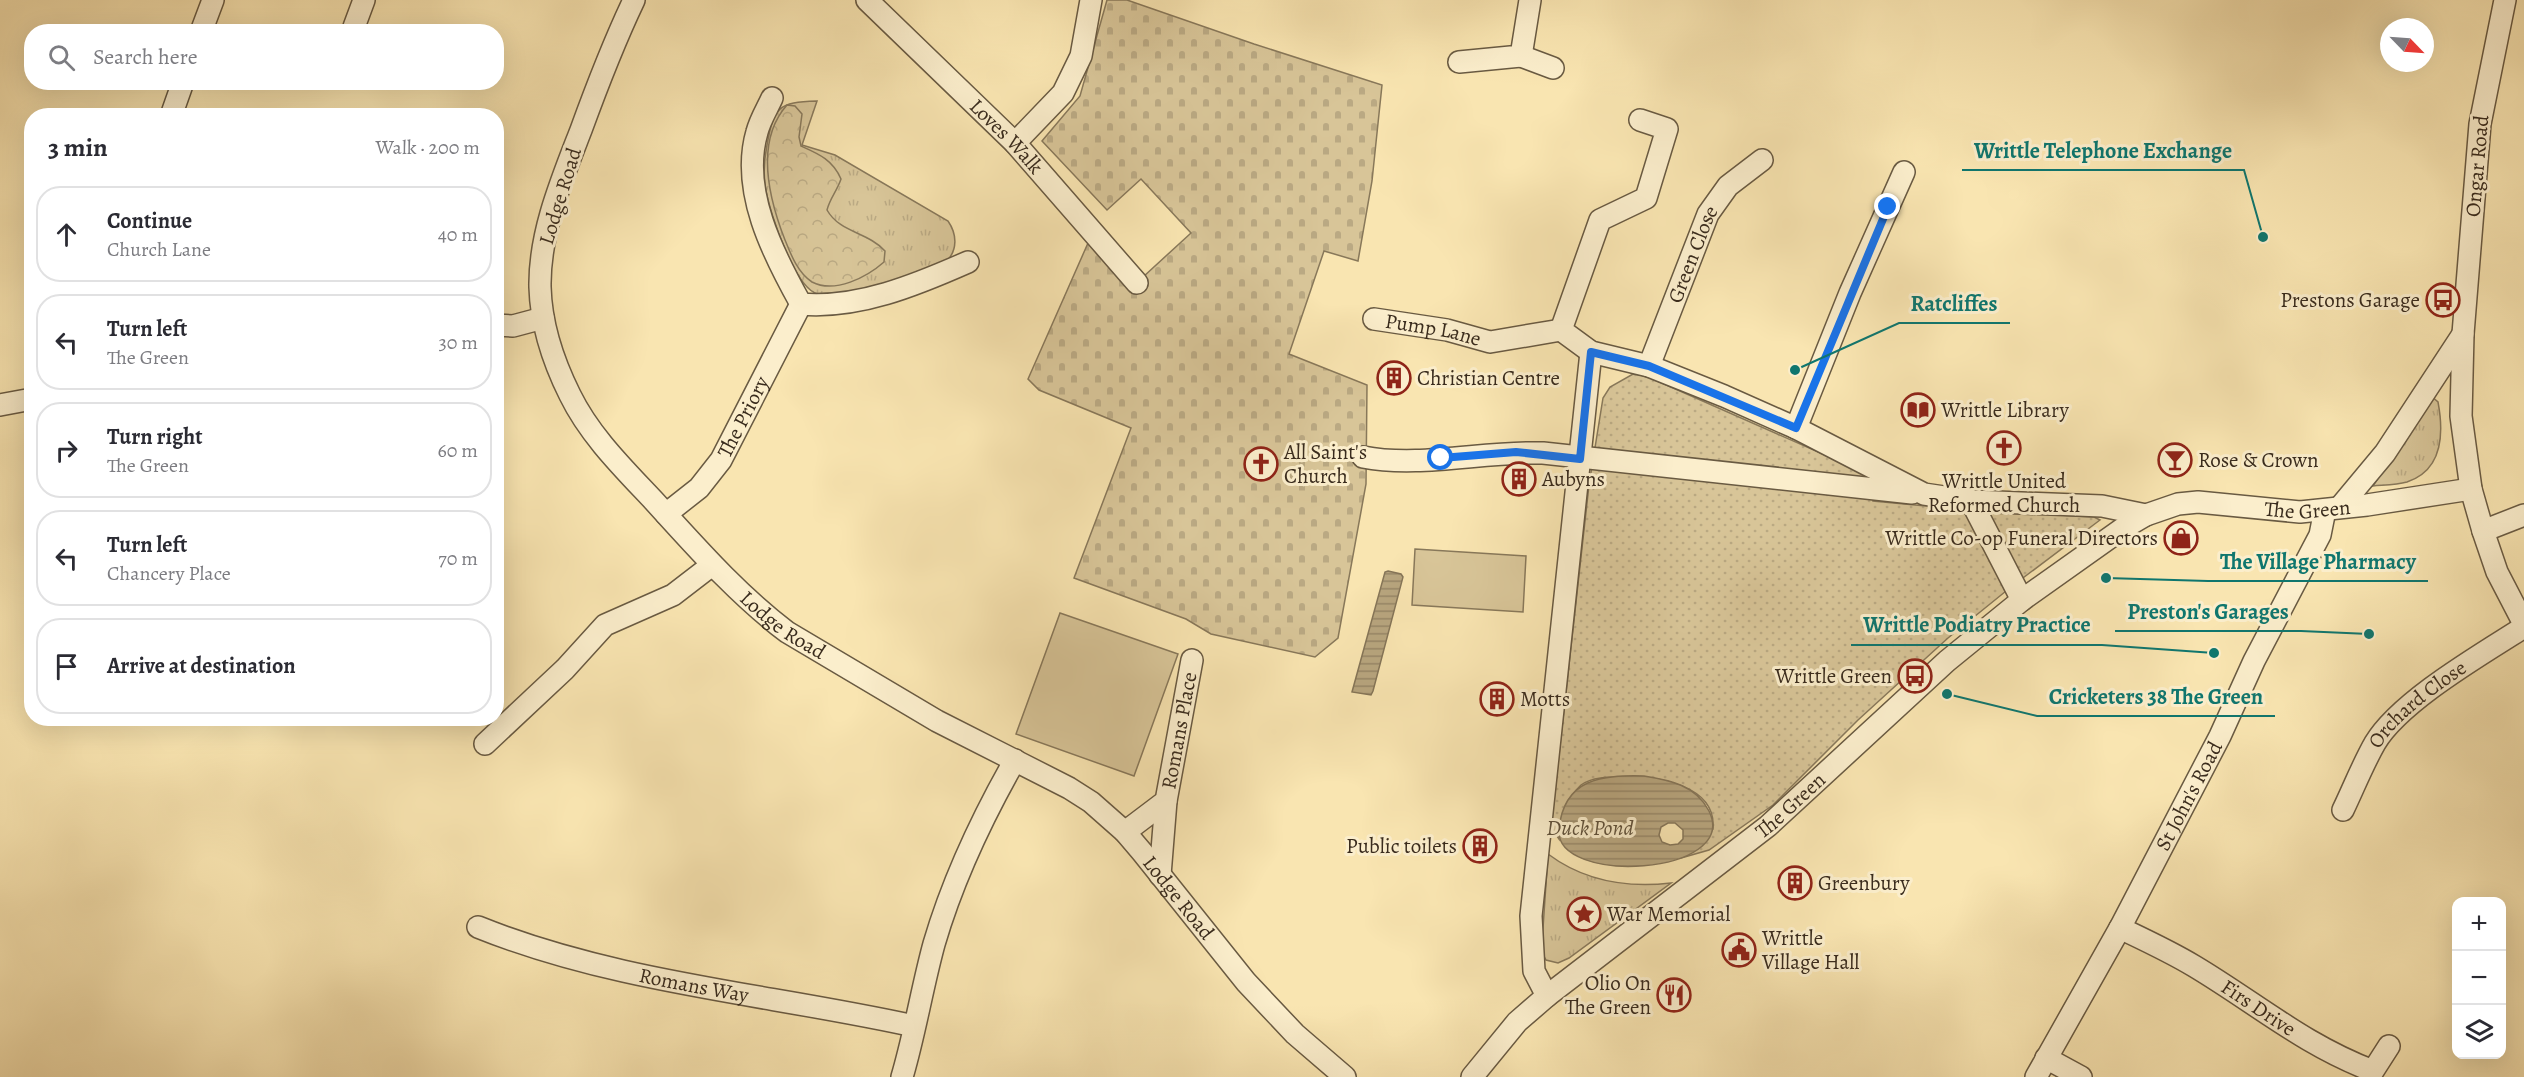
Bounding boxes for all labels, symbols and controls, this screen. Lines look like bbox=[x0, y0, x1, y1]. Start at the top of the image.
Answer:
north arrow bbox=[2380, 18, 2434, 72]
search box bbox=[24, 24, 504, 90]
icon: search bbox=[45, 41, 78, 74]
text: Search here bbox=[93, 42, 198, 72]
street label: Loves Walk bbox=[963, 92, 1050, 180]
street label: Ongar Road bbox=[2459, 113, 2495, 218]
text: 3 min bbox=[48, 130, 108, 165]
callout: Writtle Telephone Exchange bbox=[1962, 130, 2244, 170]
text: Walk · 200 m bbox=[376, 134, 480, 161]
text: Writtle Telephone Exchange bbox=[1973, 136, 2232, 166]
street label: Lodge Road bbox=[532, 143, 588, 248]
route end bbox=[1874, 193, 1900, 219]
street label: Green Close bbox=[1661, 199, 1724, 307]
text: Continue bbox=[107, 206, 192, 236]
icon: ahead bbox=[50, 218, 83, 251]
text: 40 m bbox=[438, 221, 478, 248]
text: Church Lane bbox=[107, 236, 211, 263]
bus stop icon: Prestons Garage bbox=[2425, 282, 2461, 318]
callout: Ratcliffes bbox=[1899, 283, 2010, 323]
place label: Prestons Garage bbox=[2280, 286, 2420, 314]
text: Ratcliffes bbox=[1911, 289, 1997, 319]
street label: Pump Lane bbox=[1383, 307, 1484, 353]
text: Turn left bbox=[107, 314, 187, 344]
icon: left bbox=[50, 326, 83, 359]
text: 30 m bbox=[438, 329, 478, 356]
text: The Green bbox=[107, 344, 189, 371]
building icon: Christian Centre bbox=[1376, 360, 1412, 396]
place label: Christian Centre bbox=[1417, 364, 1560, 392]
street label: The Priory bbox=[711, 371, 776, 462]
library icon: Writtle Library bbox=[1900, 392, 1936, 428]
place label: Writtle Library bbox=[1940, 396, 2069, 424]
text: Turn right bbox=[107, 422, 203, 452]
church icon: Writtle United Reformed Church bbox=[1986, 430, 2022, 466]
icon: right bbox=[50, 434, 83, 467]
text: 60 m bbox=[438, 437, 478, 464]
place label: All Saint's Church bbox=[1283, 438, 1367, 490]
bar icon: Rose & Crown bbox=[2157, 442, 2193, 478]
route start bbox=[1427, 444, 1453, 470]
church icon: All Saint's Church bbox=[1243, 446, 1279, 482]
place label: Rose & Crown bbox=[2198, 446, 2319, 474]
text: The Green bbox=[107, 452, 189, 479]
building icon: Aubyns bbox=[1501, 461, 1537, 497]
place label: Aubyns bbox=[1541, 465, 1605, 493]
place label: Writtle United Reformed Church bbox=[1928, 467, 2080, 519]
street label: The Green bbox=[2263, 493, 2352, 526]
shop icon: Writtle Co-op Funeral Directors bbox=[2163, 520, 2199, 556]
place label: Writtle Co-op Funeral Directors bbox=[1884, 524, 2158, 552]
text: Turn left bbox=[107, 530, 187, 560]
callout: The Village Pharmacy bbox=[2208, 541, 2428, 581]
icon: left bbox=[50, 542, 83, 575]
text: 70 m bbox=[438, 545, 478, 572]
text: The Village Pharmacy bbox=[2220, 547, 2417, 577]
text: Chancery Place bbox=[107, 560, 231, 587]
street label: Lodge Road bbox=[734, 584, 832, 666]
callout: Preston's Garages bbox=[2115, 591, 2301, 631]
text: Preston's Garages bbox=[2127, 597, 2289, 627]
callout: Writtle Podiatry Practice bbox=[1851, 605, 2102, 645]
text: Writtle Podiatry Practice bbox=[1862, 610, 2091, 640]
icon: arrive bbox=[50, 650, 83, 683]
text: Arrive at destination bbox=[107, 651, 296, 681]
street label: Orchard Close bbox=[2361, 654, 2472, 754]
bus stop icon: Writtle Green bbox=[1897, 658, 1933, 694]
place label: Writtle Green bbox=[1774, 662, 1892, 690]
street label: Romans Place bbox=[1154, 670, 1204, 791]
callout: Cricketers 38 The Green bbox=[2037, 676, 2275, 716]
building icon: Motts bbox=[1479, 681, 1515, 717]
text: Cricketers 38 The Green bbox=[2049, 682, 2263, 712]
place label: Motts bbox=[1520, 685, 1570, 713]
street label: St John's Road bbox=[2149, 736, 2229, 856]
street label: The Green bbox=[1749, 766, 1832, 845]
water label: Duck Pond bbox=[1546, 813, 1634, 843]
building icon: Public toilets bbox=[1462, 828, 1498, 864]
place label: Public toilets bbox=[1346, 832, 1457, 860]
street label: Lodge Road bbox=[1136, 850, 1221, 946]
building icon: Greenbury bbox=[1777, 865, 1813, 901]
place label: Greenbury bbox=[1818, 869, 1910, 897]
place icon: War Memorial bbox=[1566, 896, 1602, 932]
map controls bbox=[2452, 897, 2506, 1059]
button: + bbox=[2452, 897, 2506, 951]
place label: War Memorial bbox=[1606, 900, 1730, 928]
place label: Writtle Village Hall bbox=[1761, 924, 1859, 976]
public building icon: Writtle Village Hall bbox=[1721, 932, 1757, 968]
button: − bbox=[2452, 951, 2506, 1005]
street label: Romans Way bbox=[637, 961, 751, 1009]
place label: Olio On The Green bbox=[1565, 969, 1651, 1021]
street label: Firs Drive bbox=[2216, 973, 2301, 1043]
restaurant icon: Olio On The Green bbox=[1656, 977, 1692, 1013]
button: layers bbox=[2452, 1005, 2506, 1059]

